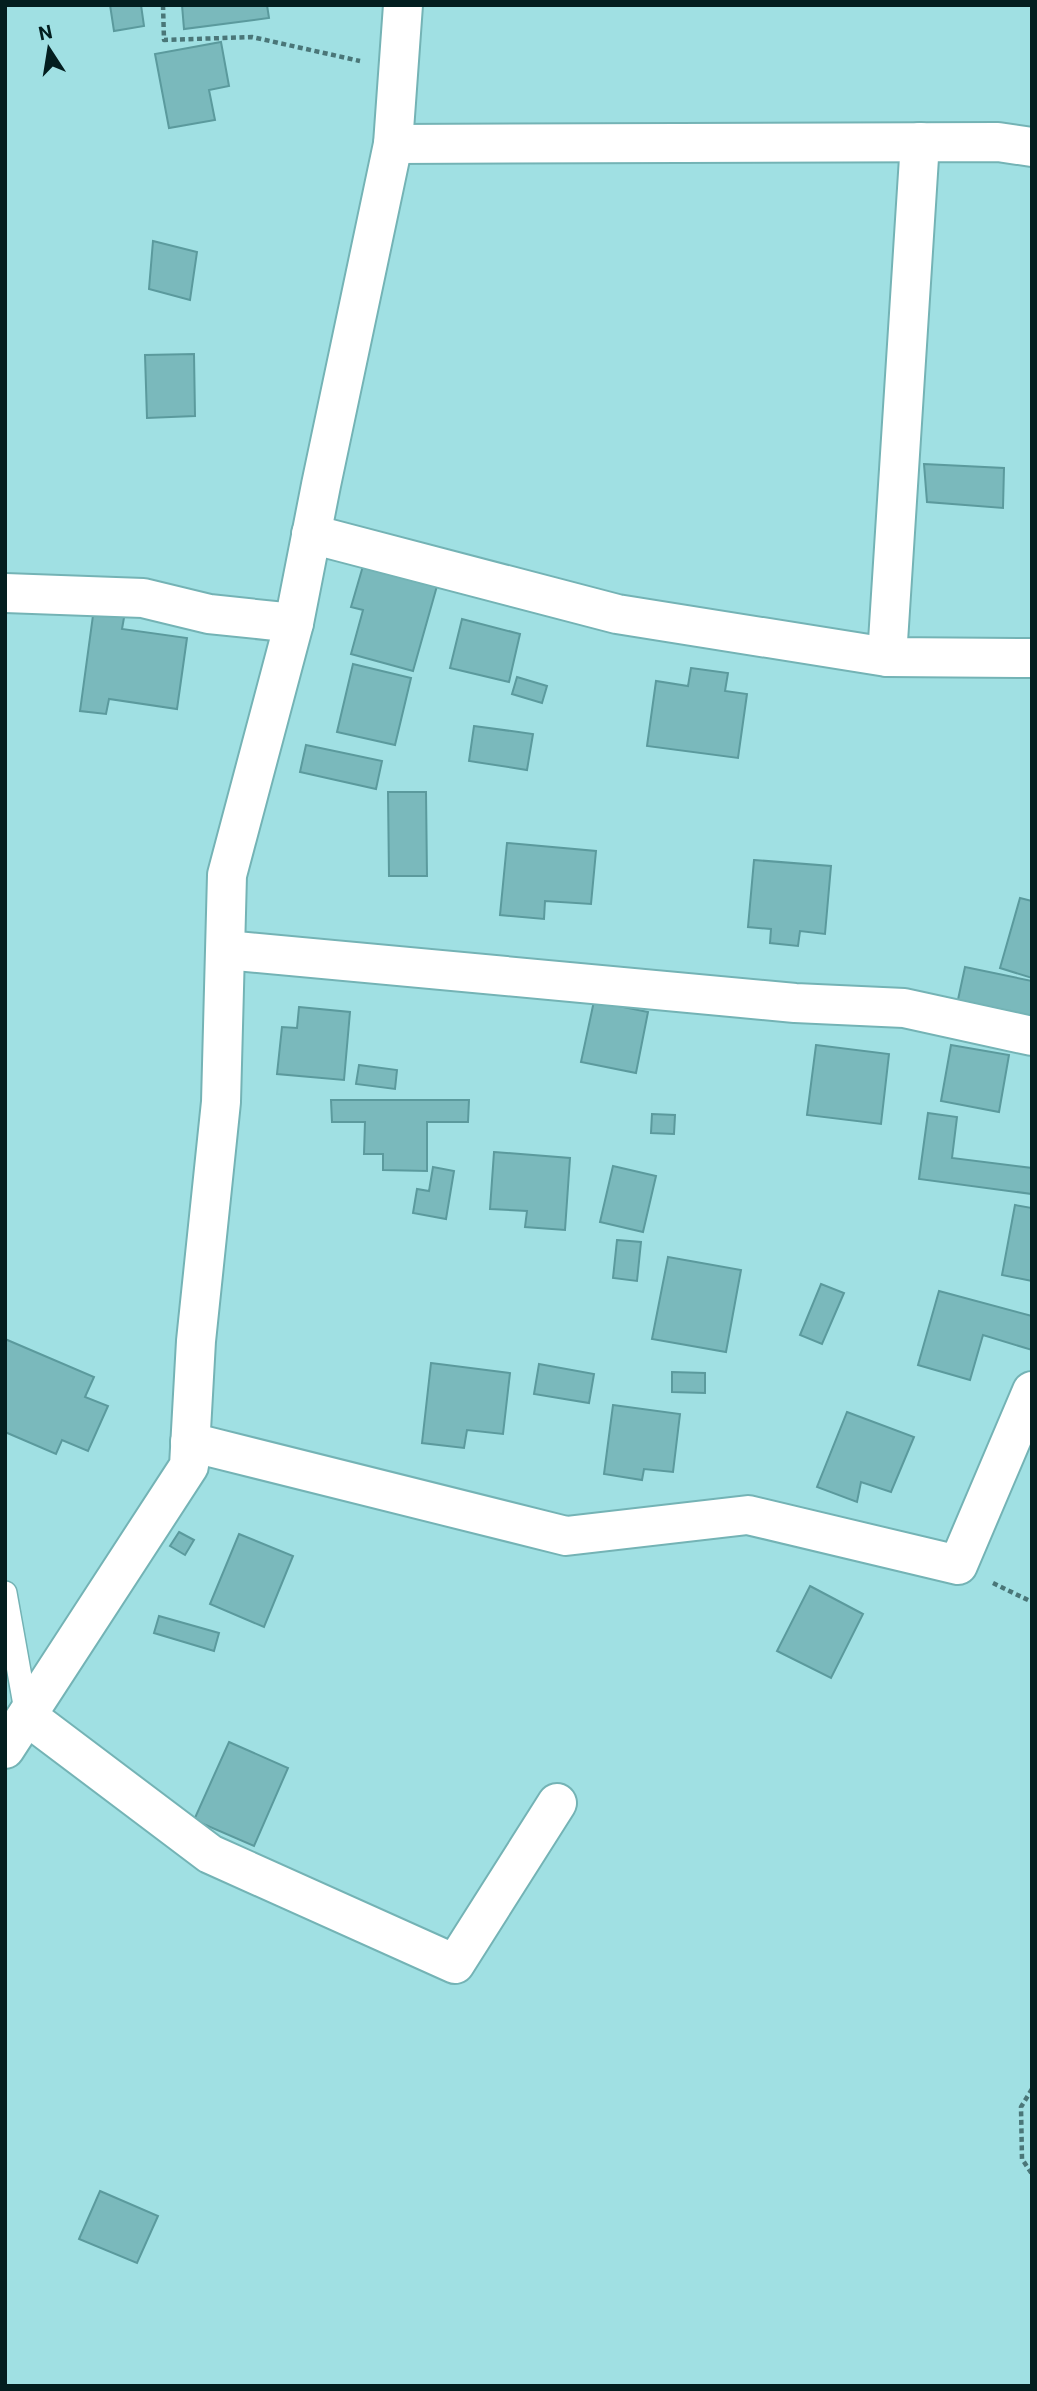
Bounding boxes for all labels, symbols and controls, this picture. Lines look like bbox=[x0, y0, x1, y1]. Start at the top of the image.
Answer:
north arrow bbox=[14, 14, 84, 84]
text: N bbox=[37, 20, 55, 46]

